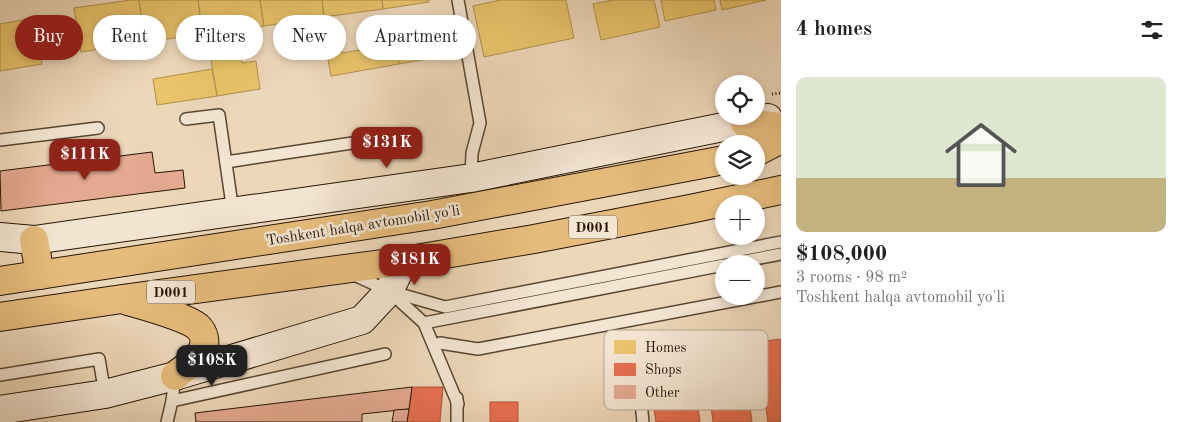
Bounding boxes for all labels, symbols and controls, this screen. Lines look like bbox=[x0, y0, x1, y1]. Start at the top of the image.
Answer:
chip: Buy bbox=[15, 15, 83, 60]
chip: Rent bbox=[93, 15, 166, 60]
chip: Filters bbox=[176, 15, 263, 60]
chip: New bbox=[273, 15, 346, 60]
chip: Apartment bbox=[356, 15, 476, 60]
icon: filters bbox=[1138, 16, 1166, 44]
text: 4 homes bbox=[796, 19, 872, 40]
map controls bbox=[715, 75, 765, 305]
button: locate bbox=[715, 75, 765, 125]
icon: home bbox=[936, 110, 1026, 200]
pin: $131K bbox=[352, 126, 422, 169]
text: $131K bbox=[362, 135, 412, 151]
button: layers bbox=[715, 135, 765, 185]
pin: $111K bbox=[50, 138, 120, 181]
text: $111K bbox=[60, 147, 110, 163]
button: + bbox=[715, 195, 765, 245]
street label: Toshkent halqa avtomobil yo'li bbox=[265, 204, 461, 249]
road number: D001 bbox=[569, 216, 617, 238]
pin: $181K bbox=[380, 244, 450, 286]
text: $108,000 bbox=[796, 244, 887, 265]
text: $181K bbox=[390, 252, 440, 268]
button: − bbox=[715, 255, 765, 305]
text: 3 rooms · 98 m² bbox=[796, 270, 907, 286]
road number: D001 bbox=[147, 280, 195, 304]
text: Toshkent halqa avtomobil yo'li bbox=[796, 290, 1005, 306]
legend bbox=[604, 330, 768, 410]
text: Homes bbox=[645, 341, 687, 355]
pin: $108K bbox=[177, 344, 247, 387]
text: $108K bbox=[187, 353, 237, 369]
text: Shops bbox=[645, 363, 682, 377]
text: Other bbox=[645, 386, 680, 400]

